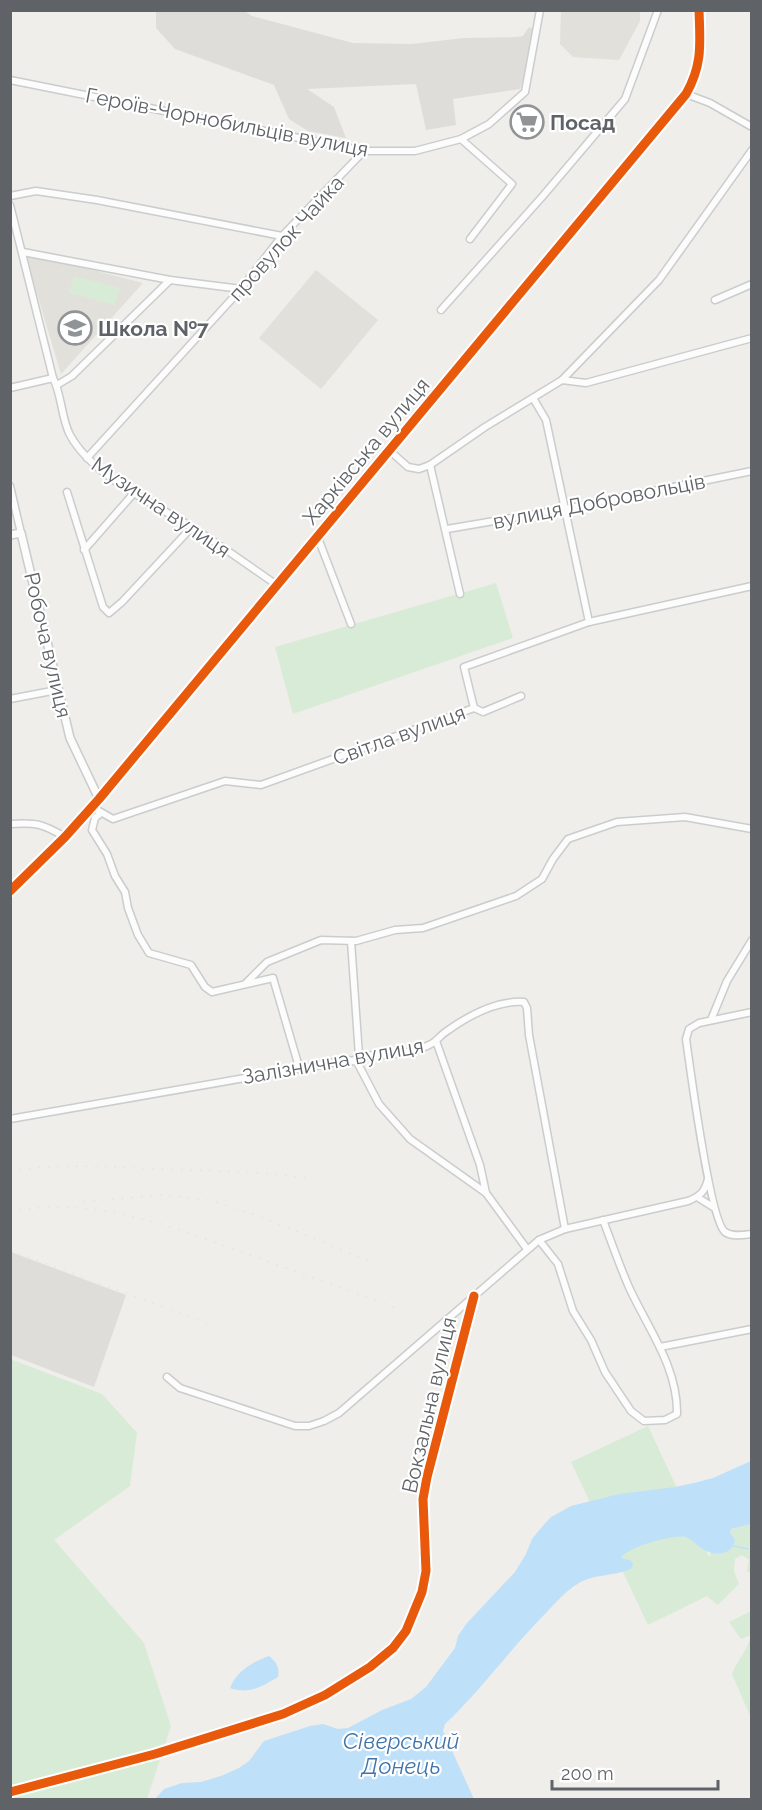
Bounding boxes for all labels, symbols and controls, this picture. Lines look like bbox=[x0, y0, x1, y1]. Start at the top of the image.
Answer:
street label: Героїв-Чорнобильців вулиця bbox=[84, 82, 370, 162]
supermarket icon: Посад bbox=[509, 104, 545, 140]
place label: Посад bbox=[550, 110, 615, 135]
street label: провулок Чайка bbox=[223, 170, 349, 306]
school or university icon: Школа №7 bbox=[57, 310, 93, 346]
place label: Школа №7 bbox=[98, 316, 209, 341]
street label: Харківська вулиця bbox=[297, 373, 435, 529]
street label: Музична вулиця bbox=[87, 451, 235, 563]
street label: вулиця Добровольців bbox=[491, 468, 707, 534]
street label: Робоча вулиця bbox=[19, 570, 77, 720]
street label: Світла вулиця bbox=[329, 699, 469, 771]
street label: Залізнична вулиця bbox=[240, 1033, 426, 1089]
street label: Вокзальна вулиця bbox=[397, 1315, 461, 1495]
water label: Сіверський Донець bbox=[343, 1728, 459, 1779]
scale bar bbox=[552, 1753, 718, 1791]
text: 200 m bbox=[561, 1763, 614, 1784]

